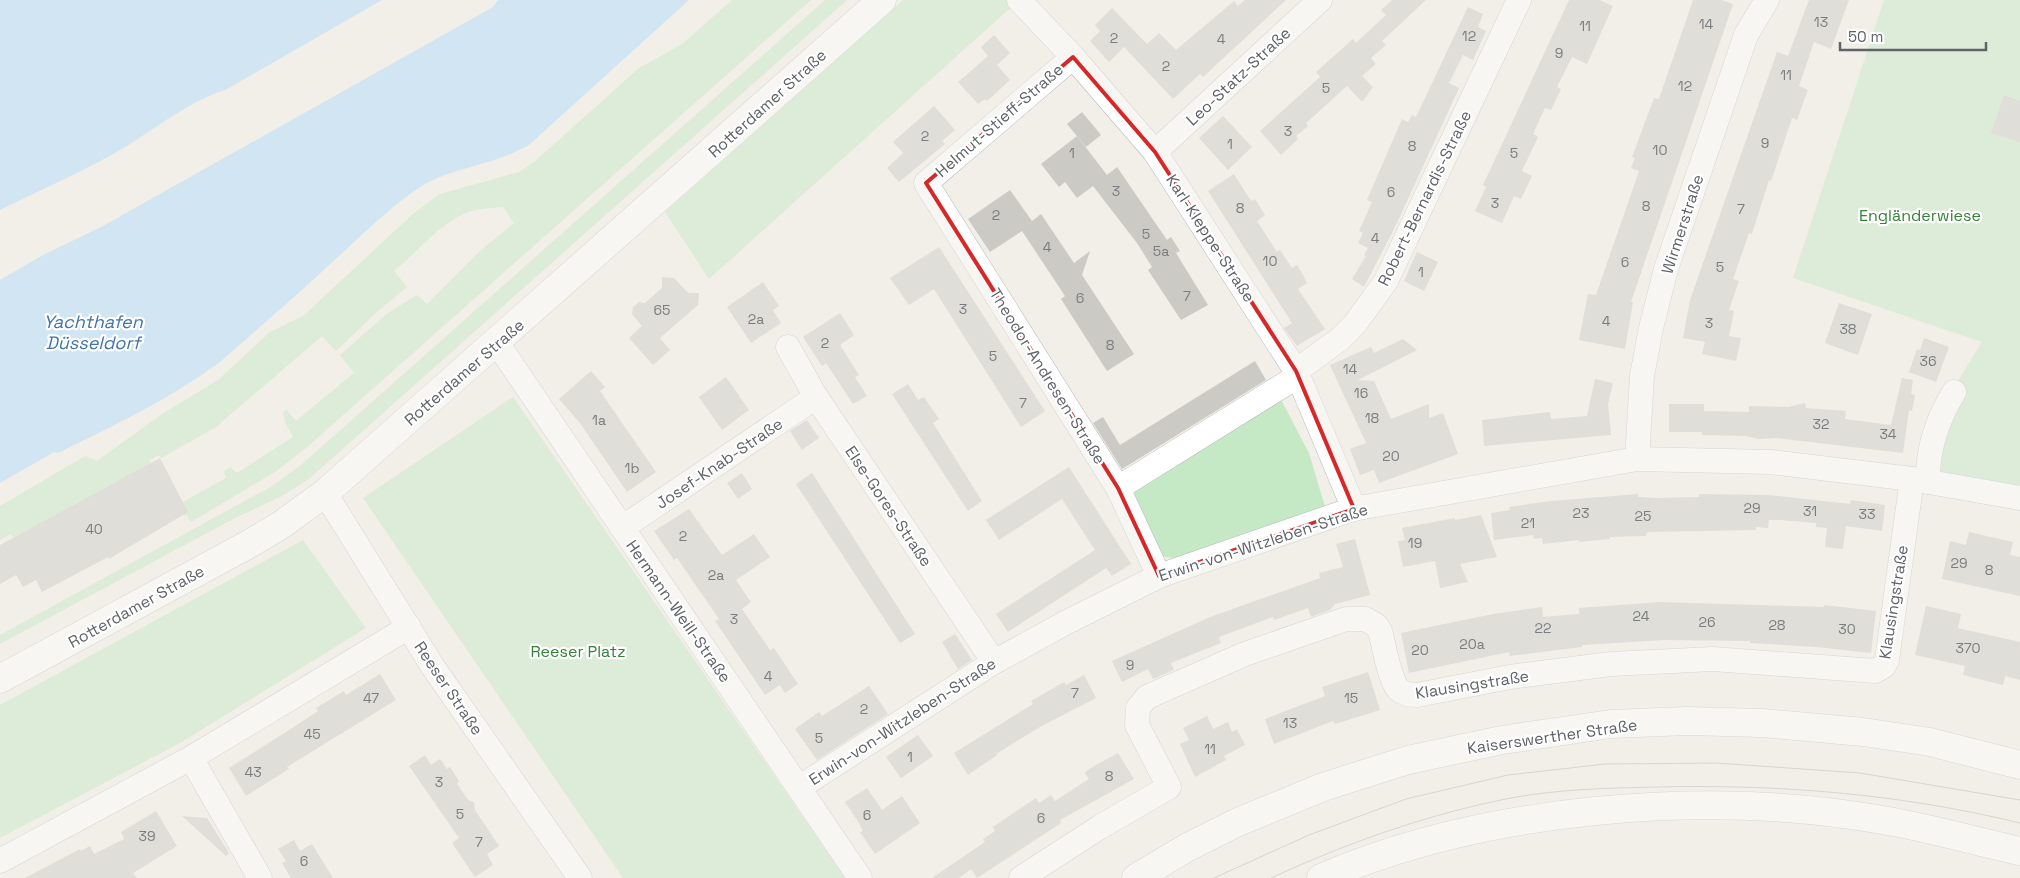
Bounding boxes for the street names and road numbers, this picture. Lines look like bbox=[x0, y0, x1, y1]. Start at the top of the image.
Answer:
street label: Leo-Statz-Straße bbox=[1182, 23, 1295, 130]
street label: Rotterdamer Straße bbox=[704, 45, 831, 162]
street label: Helmut-Stieff-Straße bbox=[931, 59, 1068, 182]
street label: Robert-Bernardis-Straße bbox=[1373, 107, 1476, 289]
street label: Karl-Kleppe-Straße bbox=[1161, 170, 1260, 306]
street label: Wirmerstraße bbox=[1657, 172, 1708, 276]
street label: Theodor-Andresen-Straße bbox=[985, 284, 1110, 468]
street label: Rotterdamer Straße bbox=[400, 315, 529, 430]
street label: Josef-Knab-Straße bbox=[652, 413, 787, 514]
street label: Else-Gores-Straße bbox=[840, 442, 937, 571]
street label: Erwin-von-Witzleben-Straße bbox=[1156, 499, 1371, 586]
street label: Hermann-Weill-Straße bbox=[621, 536, 736, 687]
street label: Klausingstraße bbox=[1874, 544, 1913, 661]
street label: Rotterdamer Straße bbox=[65, 560, 208, 653]
street label: Reeser Straße bbox=[409, 637, 488, 739]
street label: Erwin-von-Witzleben-Straße bbox=[805, 653, 1000, 790]
street label: Klausingstraße bbox=[1414, 665, 1531, 704]
street label: Kaiserswerther Straße bbox=[1466, 714, 1638, 759]

